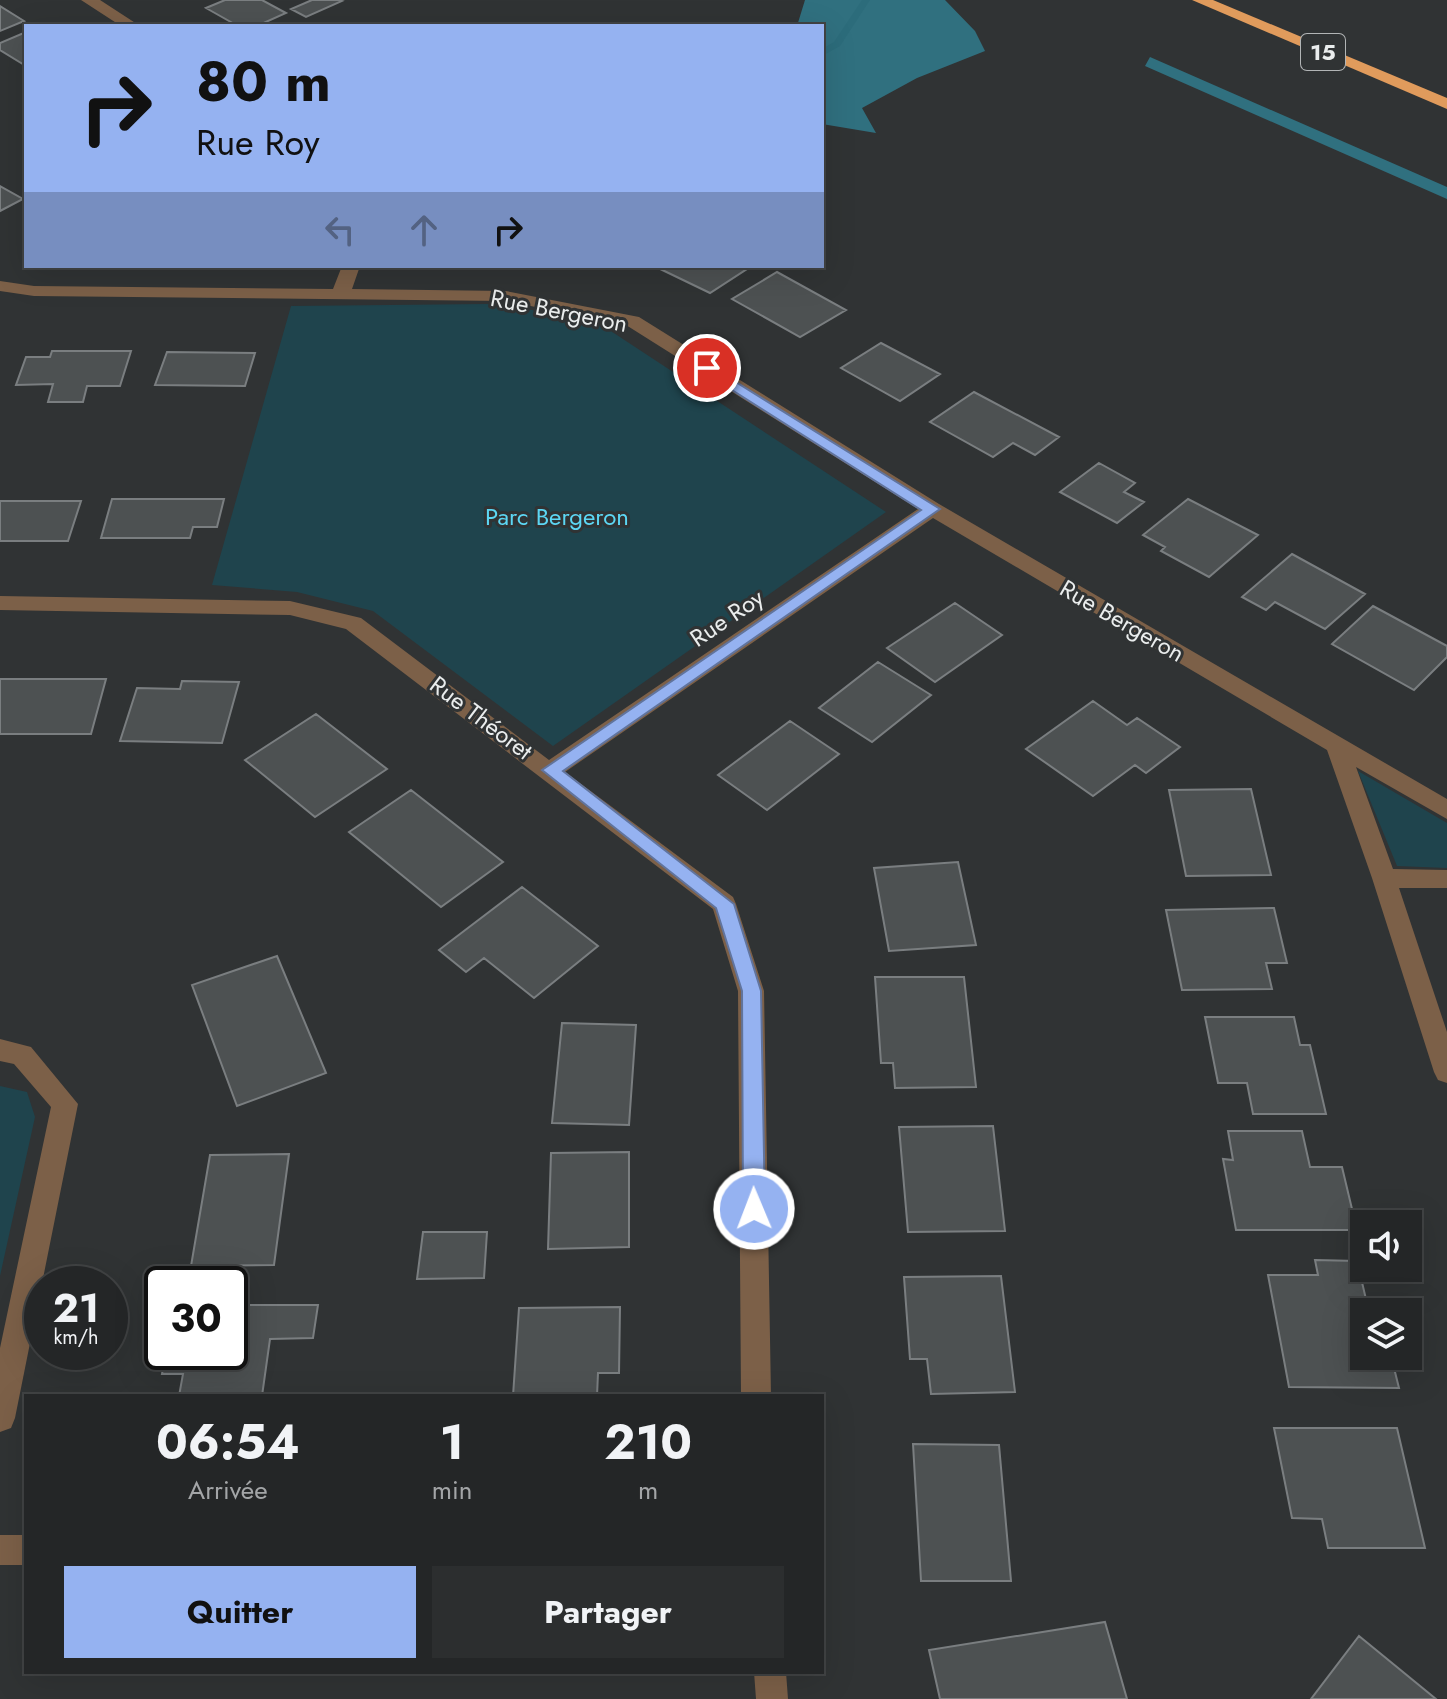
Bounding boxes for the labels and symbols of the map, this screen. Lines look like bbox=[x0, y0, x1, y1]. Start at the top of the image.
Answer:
road number: 15 bbox=[1301, 34, 1345, 70]
street label: Rue Bergeron bbox=[488, 280, 631, 341]
pin bbox=[673, 334, 741, 402]
park label: Parc Bergeron bbox=[485, 499, 629, 534]
street label: Rue Bergeron bbox=[1053, 571, 1191, 670]
street label: Rue Roy bbox=[683, 580, 771, 655]
street label: Rue Théoret bbox=[423, 667, 540, 768]
position arrow bbox=[712, 1167, 796, 1251]
speed limit sign: 30 bbox=[144, 1266, 248, 1370]

